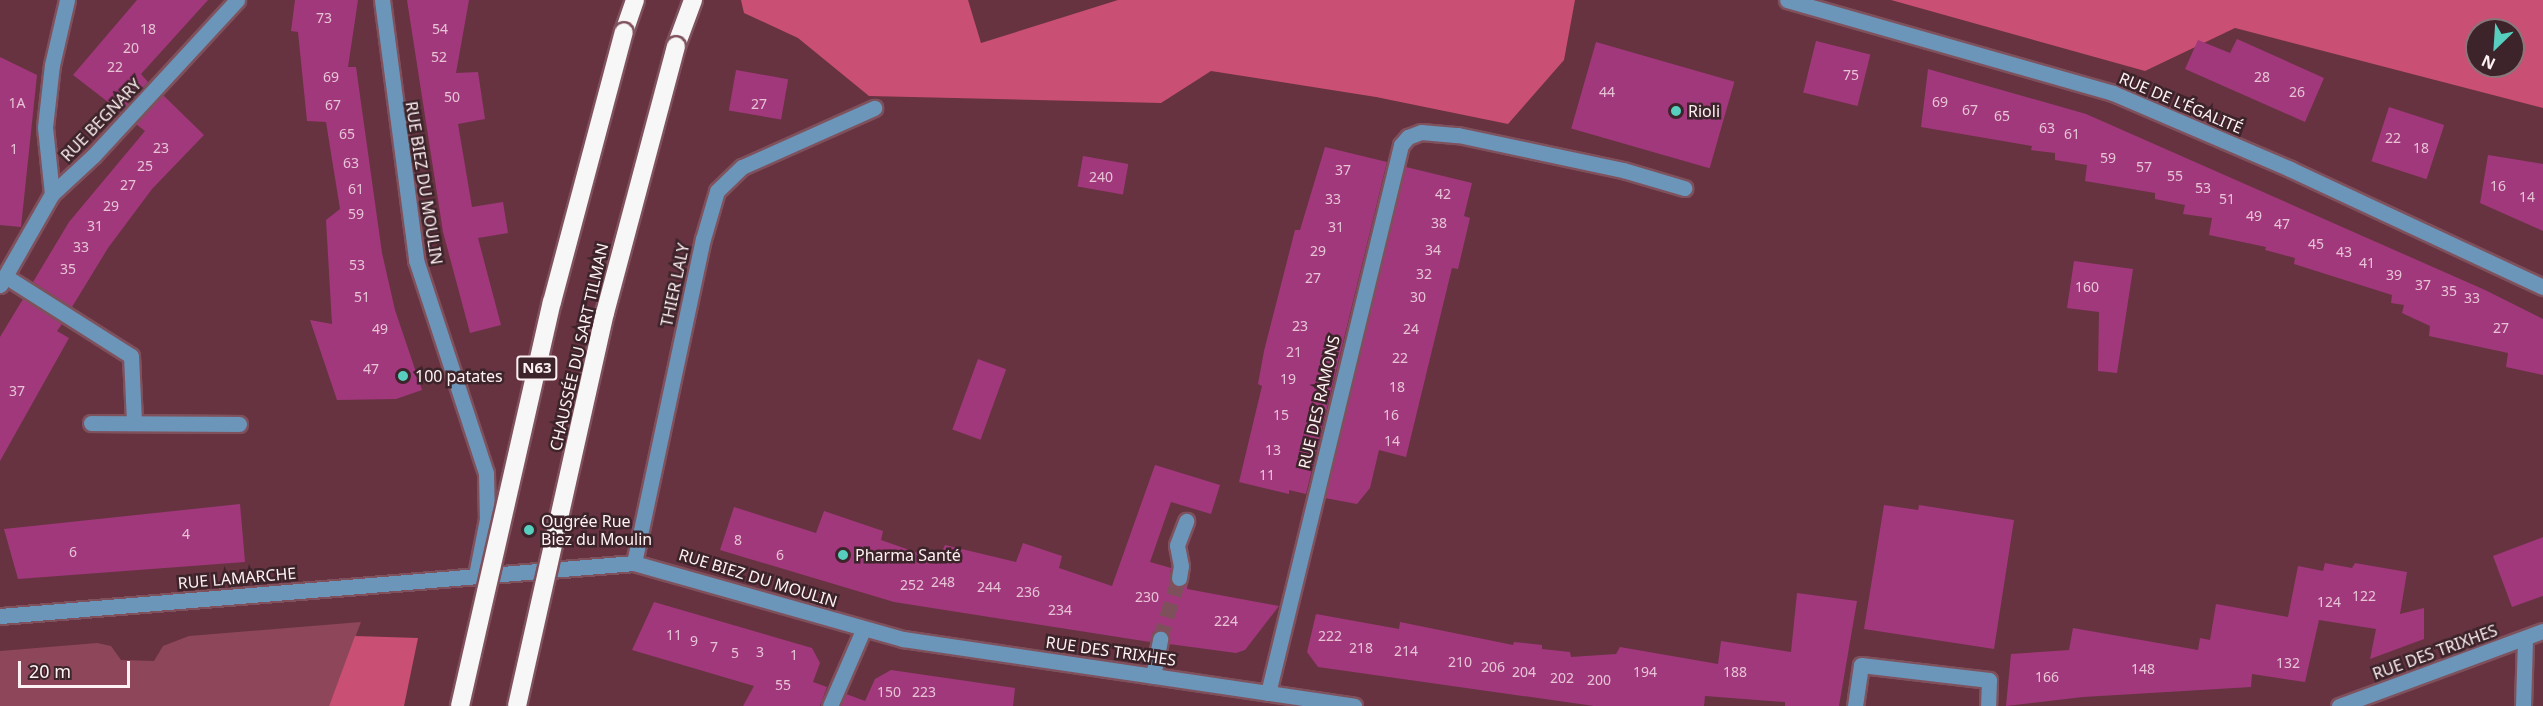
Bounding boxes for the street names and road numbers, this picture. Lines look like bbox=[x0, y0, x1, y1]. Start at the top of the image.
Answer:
street label: RUE DE L'ÉGALITÉ bbox=[2116, 68, 2246, 138]
street label: RUE BEGNARY bbox=[57, 75, 145, 165]
street label: RUE BIEZ DU MOULIN bbox=[402, 100, 446, 266]
street label: CHAUSSÉE DU SART TILMAN bbox=[546, 241, 612, 453]
street label: THIER LALY bbox=[657, 242, 693, 328]
street label: RUE DES RAMONS bbox=[1294, 333, 1344, 471]
road number: N63 bbox=[516, 356, 558, 380]
street label: RUE BIEZ DU MOULIN bbox=[676, 545, 840, 611]
street label: RUE LAMARCHE bbox=[177, 563, 297, 593]
street label: RUE DES TRIXHES bbox=[2370, 621, 2500, 683]
street label: RUE DES TRIXHES bbox=[1045, 632, 1177, 670]

